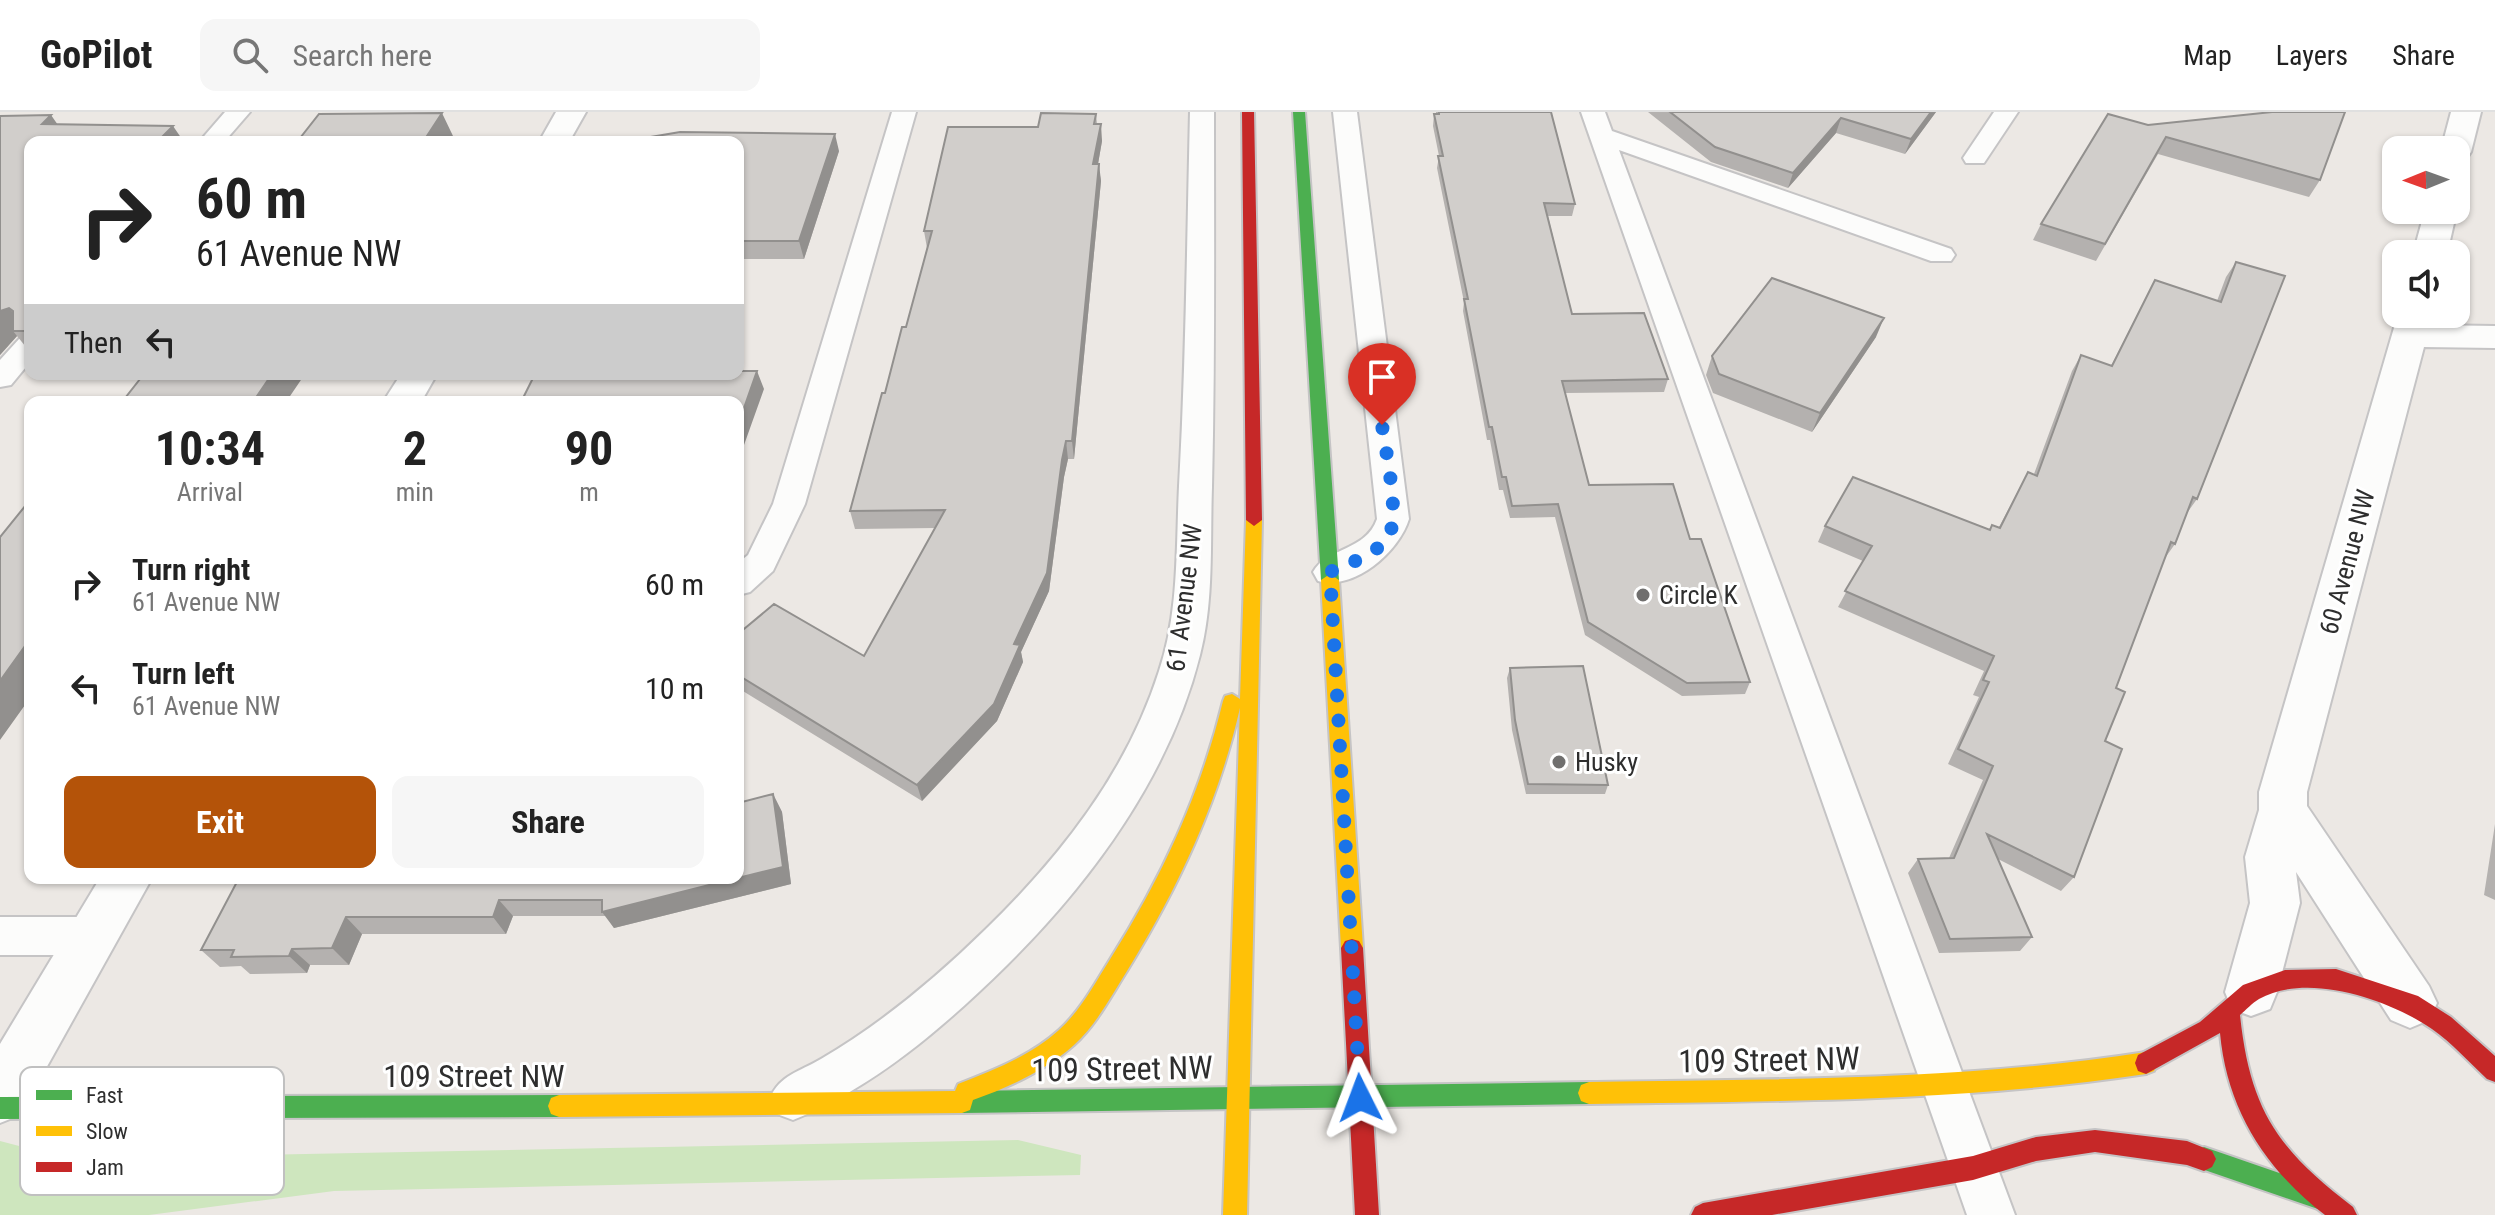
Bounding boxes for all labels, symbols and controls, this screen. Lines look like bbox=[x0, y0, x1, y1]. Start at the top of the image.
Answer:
search box bbox=[200, 19, 760, 91]
text: GoPilot bbox=[40, 33, 152, 77]
icon: search bbox=[228, 33, 272, 77]
text: Search here bbox=[292, 38, 432, 73]
text: Map bbox=[2183, 39, 2232, 72]
text: Layers bbox=[2276, 39, 2348, 72]
text: Share bbox=[2392, 39, 2455, 72]
north arrow bbox=[2382, 136, 2470, 224]
map controls bbox=[2382, 136, 2470, 328]
text: 60 m bbox=[196, 166, 307, 232]
icon: right bbox=[64, 168, 168, 272]
text: 61 Avenue NW bbox=[196, 233, 401, 275]
button: sound bbox=[2382, 240, 2470, 328]
icon: left bbox=[139, 320, 183, 364]
text: Then bbox=[64, 325, 123, 360]
pin bbox=[1348, 343, 1416, 425]
icon: arrive bbox=[1360, 355, 1404, 399]
text: 10:34 bbox=[155, 420, 265, 477]
text: 2 bbox=[403, 420, 427, 477]
text: 90 bbox=[565, 420, 613, 477]
text: Arrival bbox=[177, 477, 243, 507]
text: min bbox=[396, 477, 434, 507]
text: m bbox=[579, 477, 599, 507]
street label: 60 Avenue NW bbox=[2313, 486, 2381, 638]
street label: 61 Avenue NW bbox=[1160, 522, 1208, 673]
text: Turn right bbox=[132, 552, 250, 587]
icon: right bbox=[64, 562, 108, 606]
text: 60 m bbox=[645, 567, 704, 602]
place label: Circle K bbox=[1659, 580, 1739, 610]
marker: Circle K bbox=[1634, 586, 1652, 604]
text: 61 Avenue NW bbox=[132, 587, 280, 617]
text: Turn left bbox=[132, 656, 235, 691]
icon: left bbox=[64, 666, 108, 710]
text: 10 m bbox=[645, 671, 704, 706]
text: 61 Avenue NW bbox=[132, 691, 280, 721]
place label: Husky bbox=[1575, 747, 1638, 777]
marker: Husky bbox=[1550, 753, 1568, 771]
button: Exit bbox=[64, 776, 376, 868]
button: Share bbox=[392, 776, 704, 868]
street label: 109 Street NW bbox=[1678, 1039, 1860, 1081]
street label: 109 Street NW bbox=[1031, 1048, 1213, 1090]
position arrow bbox=[1318, 1056, 1402, 1140]
street label: 109 Street NW bbox=[383, 1057, 565, 1095]
legend bbox=[20, 1067, 284, 1195]
text: Fast bbox=[86, 1083, 123, 1108]
text: Slow bbox=[86, 1119, 128, 1144]
text: Jam bbox=[86, 1155, 124, 1180]

